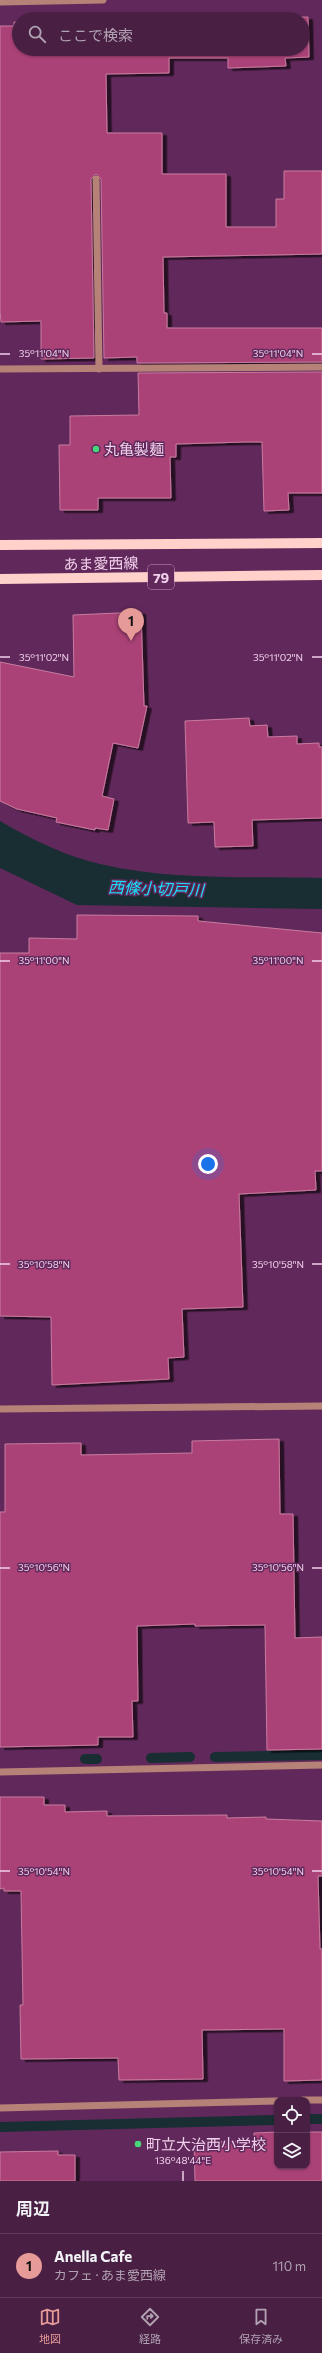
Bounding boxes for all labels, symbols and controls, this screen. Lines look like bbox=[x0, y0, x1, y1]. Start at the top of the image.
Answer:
search box bbox=[12, 12, 310, 56]
icon: search bbox=[26, 23, 48, 45]
text: ここで検索 bbox=[58, 26, 133, 44]
text: 35°11'04"N bbox=[19, 347, 69, 359]
text: 35°11'04"N bbox=[253, 347, 303, 359]
place label: 丸亀製麺 bbox=[104, 440, 164, 458]
marker: 丸亀製麺 bbox=[91, 444, 101, 454]
street label: あま愛西線 bbox=[63, 553, 139, 573]
road number: 79 bbox=[148, 565, 174, 589]
pin: 1 bbox=[118, 608, 144, 641]
text: 35°11'02"N bbox=[19, 651, 69, 663]
text: 35°11'02"N bbox=[253, 651, 303, 663]
water label: 西條小切戸川 bbox=[108, 877, 206, 899]
text: 35°11'00"N bbox=[18, 954, 70, 966]
text: 35°11'00"N bbox=[252, 954, 304, 966]
your location bbox=[198, 1154, 218, 1174]
text: 35°10'58"N bbox=[18, 1258, 70, 1270]
text: 35°10'58"N bbox=[252, 1258, 304, 1270]
text: 35°10'56"N bbox=[18, 1561, 70, 1573]
text: 35°10'56"N bbox=[252, 1561, 304, 1573]
text: 35°10'54"N bbox=[18, 1865, 70, 1877]
text: 35°10'54"N bbox=[252, 1865, 304, 1877]
map controls bbox=[274, 2097, 310, 2169]
button: locate bbox=[274, 2097, 310, 2133]
button: layers bbox=[274, 2133, 310, 2169]
place label: 町立大治西小学校 bbox=[146, 2135, 266, 2153]
marker: 町立大治西小学校 bbox=[133, 2139, 143, 2149]
text: 136°48'44"E bbox=[155, 2154, 211, 2166]
text: 周辺 bbox=[16, 2198, 50, 2219]
text: Anella Cafe bbox=[54, 2247, 132, 2265]
text: 1 bbox=[26, 2258, 32, 2274]
text: 110 m bbox=[273, 2258, 306, 2274]
text: カフェ · あま愛西線 bbox=[54, 2267, 166, 2283]
tab: 地図 bbox=[39, 2306, 61, 2346]
tab: 経路 bbox=[139, 2306, 161, 2346]
tab: 保存済み bbox=[239, 2306, 283, 2346]

